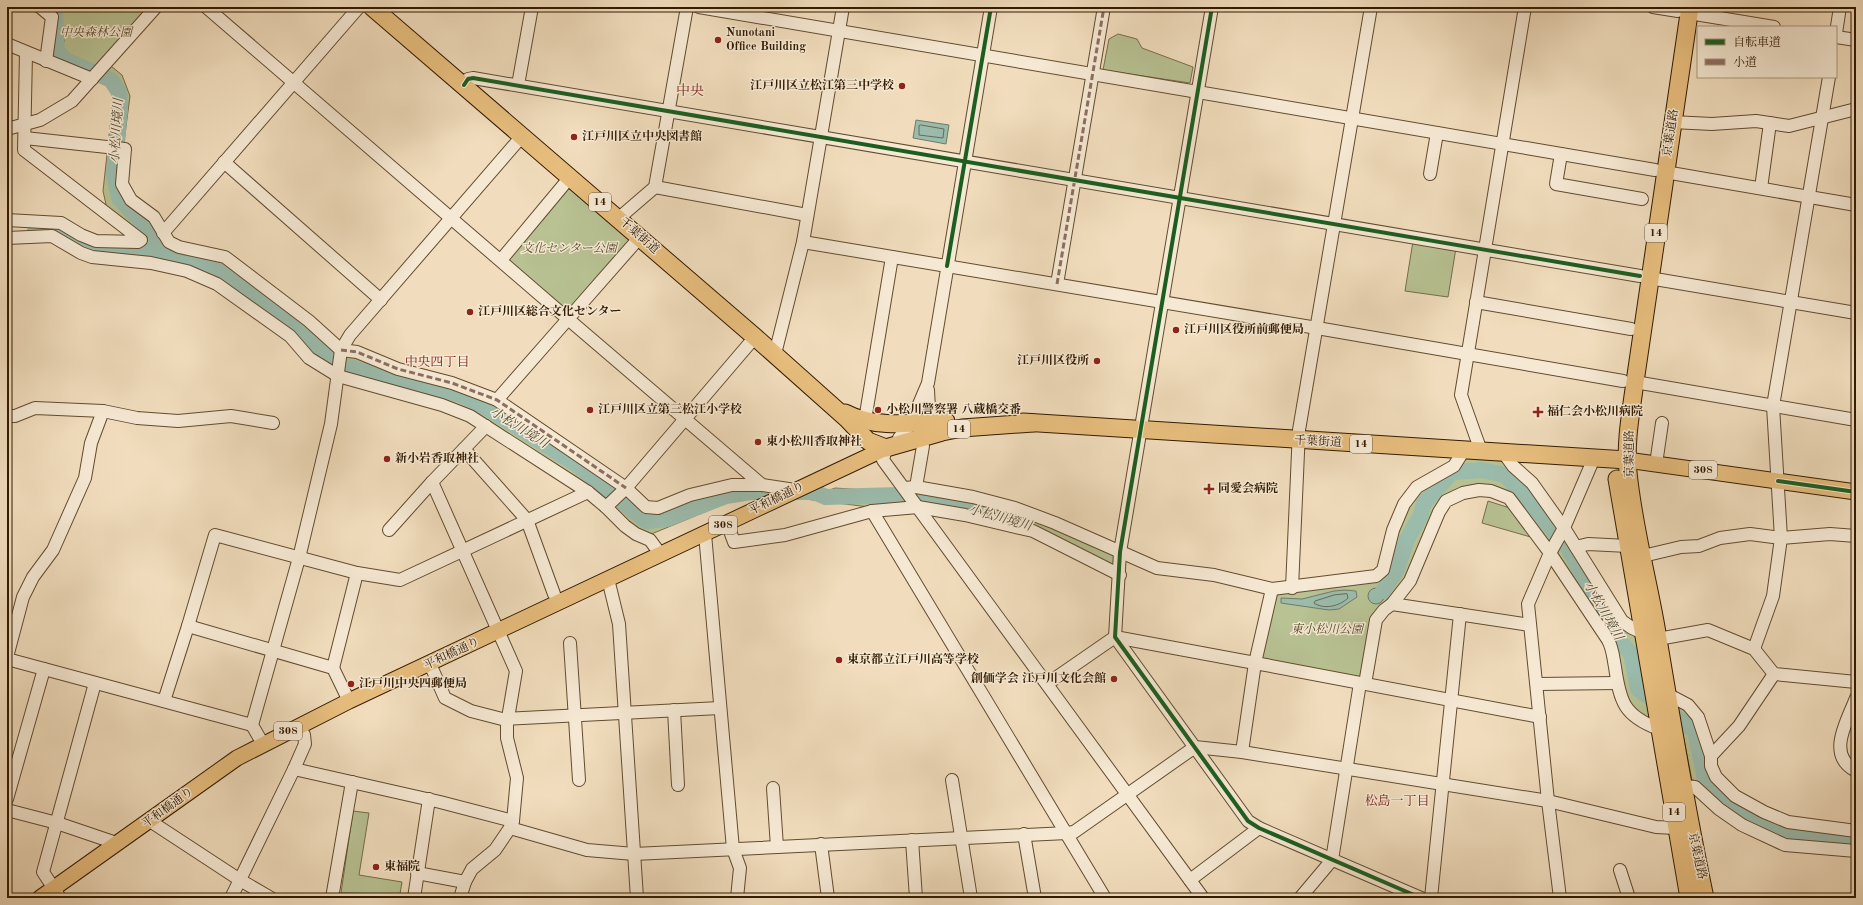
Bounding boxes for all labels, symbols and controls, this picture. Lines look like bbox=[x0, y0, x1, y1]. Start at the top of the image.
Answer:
park label: 中央森林公園 bbox=[60, 25, 134, 39]
legend bbox=[1697, 26, 1837, 78]
place label: Nunotani Office Building bbox=[726, 27, 806, 53]
marker: Nunotani Office Building bbox=[713, 35, 723, 45]
text: 自転車道 bbox=[1733, 35, 1781, 49]
text: 小道 bbox=[1733, 55, 1757, 69]
place label: 江戸川区立松江第三中学校 bbox=[750, 78, 894, 92]
marker: 江戸川区立松江第三中学校 bbox=[897, 81, 907, 91]
district label: 中央 bbox=[676, 83, 704, 98]
water label: 小松川境川 bbox=[107, 96, 126, 164]
street label: 京葉道路 bbox=[1659, 108, 1681, 158]
place label: 江戸川区立中央図書館 bbox=[582, 129, 702, 143]
marker: 江戸川区立中央図書館 bbox=[569, 132, 579, 142]
road number: 14 bbox=[589, 193, 611, 211]
street label: 千葉街道 bbox=[617, 214, 662, 256]
road number: 14 bbox=[1645, 224, 1667, 242]
park label: 文化センター公園 bbox=[521, 241, 619, 255]
place label: 江戸川区総合文化センター bbox=[478, 304, 622, 318]
marker: 江戸川区総合文化センター bbox=[465, 307, 475, 317]
place label: 江戸川区役所前郵便局 bbox=[1184, 322, 1304, 336]
marker: 江戸川区役所前郵便局 bbox=[1171, 325, 1181, 335]
place label: 江戸川区役所 bbox=[1017, 353, 1089, 367]
district label: 中央四丁目 bbox=[404, 355, 470, 369]
marker: 江戸川区役所 bbox=[1092, 356, 1102, 366]
place label: 江戸川区立第三松江小学校 bbox=[598, 402, 742, 416]
place label: 小松川警察署 八蔵橋交番 bbox=[886, 402, 1021, 416]
water label: 小松川境川 bbox=[488, 404, 552, 452]
place label: 福仁会小松川病院 bbox=[1547, 404, 1643, 418]
marker: 江戸川区立第三松江小学校 bbox=[585, 405, 595, 415]
marker: 小松川警察署 八蔵橋交番 bbox=[873, 405, 883, 415]
marker: 福仁会小松川病院 bbox=[1532, 406, 1544, 418]
road number: 14 bbox=[948, 420, 970, 438]
street label: 京葉道路 bbox=[1622, 430, 1636, 478]
street label: 千葉街道 bbox=[1294, 433, 1342, 449]
place label: 東小松川香取神社 bbox=[766, 434, 862, 448]
road number: 14 bbox=[1350, 435, 1372, 453]
marker: 東小松川香取神社 bbox=[753, 437, 763, 447]
place label: 新小岩香取神社 bbox=[395, 451, 479, 465]
marker: 新小岩香取神社 bbox=[382, 454, 392, 464]
road number: 308 bbox=[1689, 461, 1717, 479]
street label: 平和橋通り bbox=[747, 479, 807, 518]
place label: 同愛会病院 bbox=[1218, 481, 1278, 495]
marker: 同愛会病院 bbox=[1203, 483, 1215, 495]
water label: 小松川境川 bbox=[967, 502, 1035, 534]
road number: 308 bbox=[709, 516, 737, 534]
water label: 小松川境川 bbox=[1581, 579, 1627, 644]
park label: 東小松川公園 bbox=[1291, 622, 1365, 636]
street label: 平和橋通り bbox=[421, 634, 482, 672]
place label: 東京都立江戸川高等学校 bbox=[847, 652, 979, 666]
marker: 東京都立江戸川高等学校 bbox=[834, 655, 844, 665]
place label: 創価学会 江戸川文化会館 bbox=[971, 671, 1106, 685]
marker: 創価学会 江戸川文化会館 bbox=[1109, 674, 1119, 684]
place label: 江戸川中央四郵便局 bbox=[359, 676, 467, 690]
marker: 江戸川中央四郵便局 bbox=[346, 679, 356, 689]
road number: 308 bbox=[274, 722, 302, 740]
street label: 平和橋通り bbox=[139, 784, 196, 830]
district label: 松島一丁目 bbox=[1364, 794, 1430, 808]
road number: 14 bbox=[1663, 803, 1685, 821]
street label: 京葉道路 bbox=[1686, 831, 1710, 881]
place label: 東福院 bbox=[384, 859, 420, 873]
marker: 東福院 bbox=[371, 862, 381, 872]

